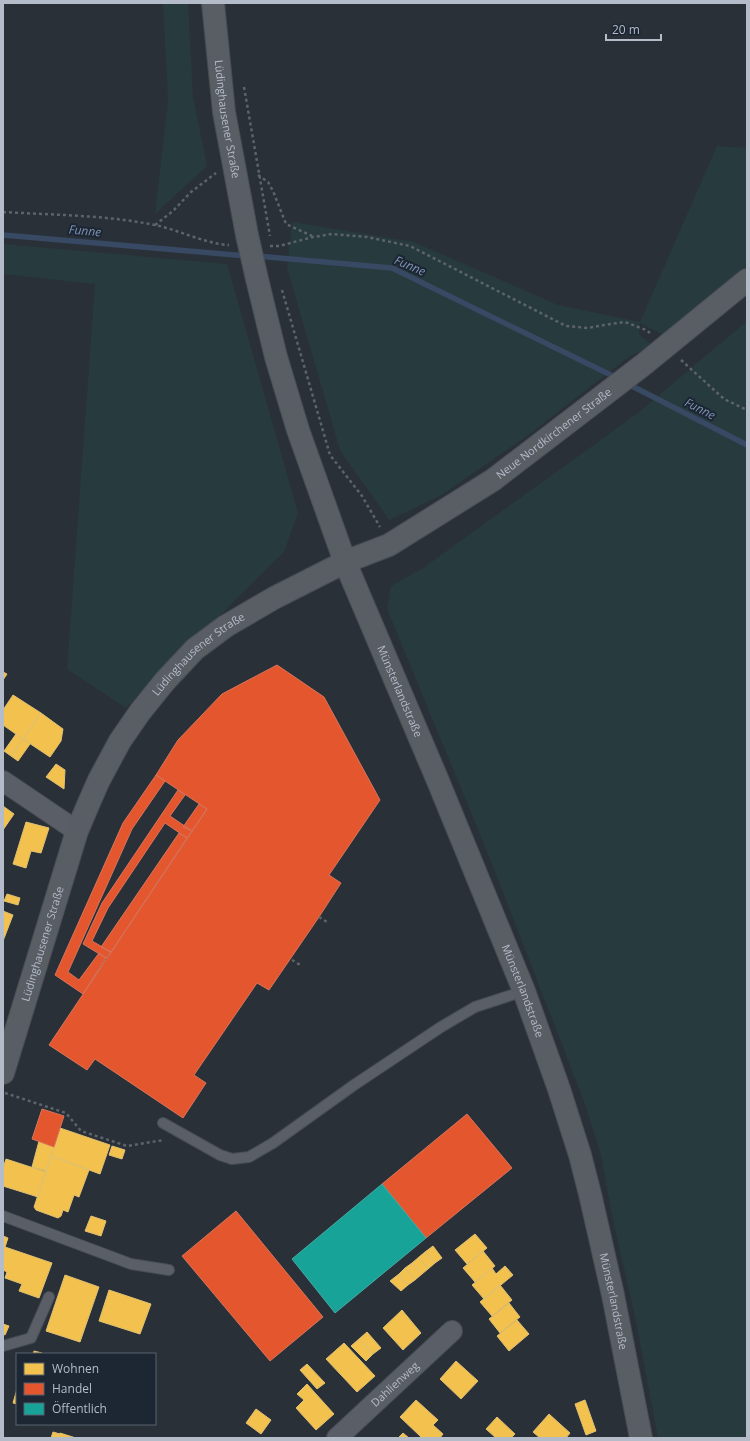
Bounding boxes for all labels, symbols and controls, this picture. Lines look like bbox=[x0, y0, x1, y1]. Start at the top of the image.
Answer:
scale bar bbox=[606, 16, 661, 42]
text: 20 m bbox=[612, 21, 640, 38]
street label: Lüdinghausener Straße bbox=[212, 59, 244, 179]
water label: Funne bbox=[68, 221, 102, 240]
water label: Funne bbox=[392, 251, 428, 280]
street label: Neue Nordkirchener Straße bbox=[493, 384, 614, 482]
water label: Funne bbox=[682, 394, 719, 424]
street label: Lüdinghausener Straße bbox=[148, 609, 247, 698]
street label: Münsterlandstraße bbox=[374, 643, 426, 739]
street label: Lüdinghausener Straße bbox=[17, 884, 67, 1003]
street label: Münsterlandstraße bbox=[499, 942, 548, 1039]
street label: Münsterlandstraße bbox=[597, 1251, 632, 1351]
legend bbox=[16, 1353, 156, 1425]
street label: Dahlienweg bbox=[367, 1358, 422, 1410]
text: Wohnen bbox=[52, 1360, 99, 1377]
text: Handel bbox=[52, 1380, 92, 1397]
text: Öffentlich bbox=[52, 1400, 107, 1417]

